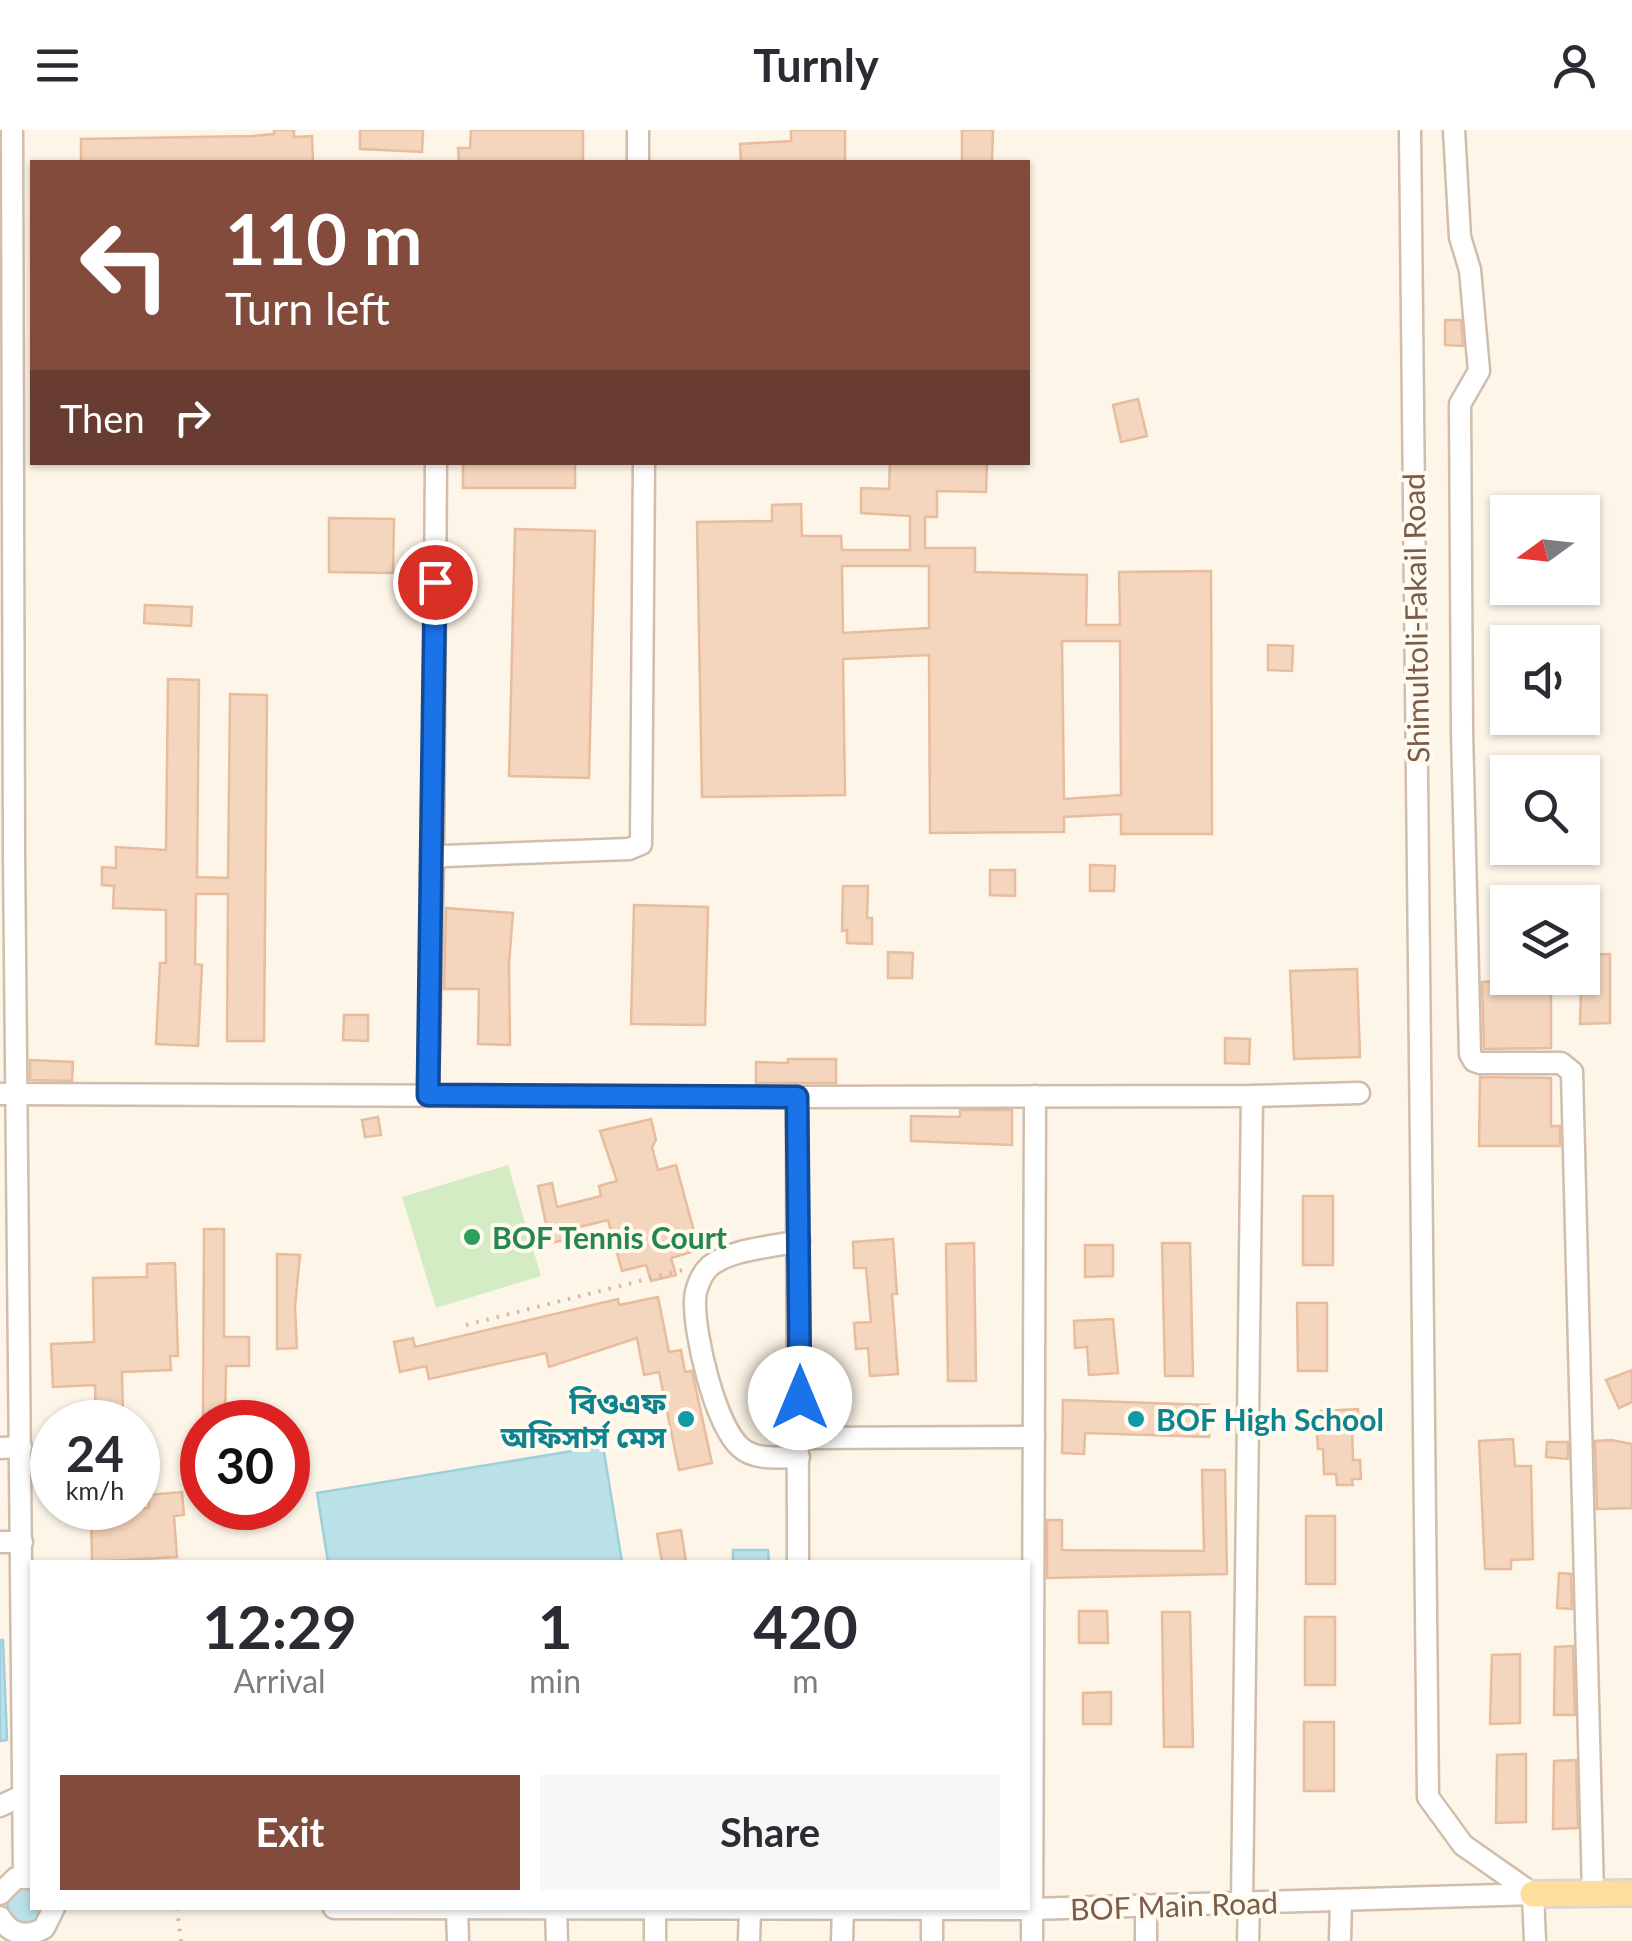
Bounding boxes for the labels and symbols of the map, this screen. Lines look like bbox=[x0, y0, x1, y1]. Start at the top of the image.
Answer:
street label: Shimultoli-Fakail Road bbox=[1394, 473, 1436, 763]
north arrow bbox=[1490, 495, 1600, 605]
pin bbox=[393, 540, 478, 625]
place label: BOF Tennis Court bbox=[492, 1219, 727, 1255]
marker: BOF Tennis Court bbox=[461, 1226, 483, 1248]
position arrow bbox=[748, 1346, 852, 1450]
place label: বিওএফ অফিসার্স মেস bbox=[500, 1384, 667, 1454]
speed limit sign: 30 bbox=[180, 1400, 310, 1530]
place label: BOF High School bbox=[1156, 1401, 1384, 1437]
marker: বিওএফ অফিসার্স মেস bbox=[675, 1408, 697, 1430]
marker: BOF High School bbox=[1125, 1408, 1147, 1430]
street label: BOF Main Road bbox=[1070, 1883, 1278, 1927]

